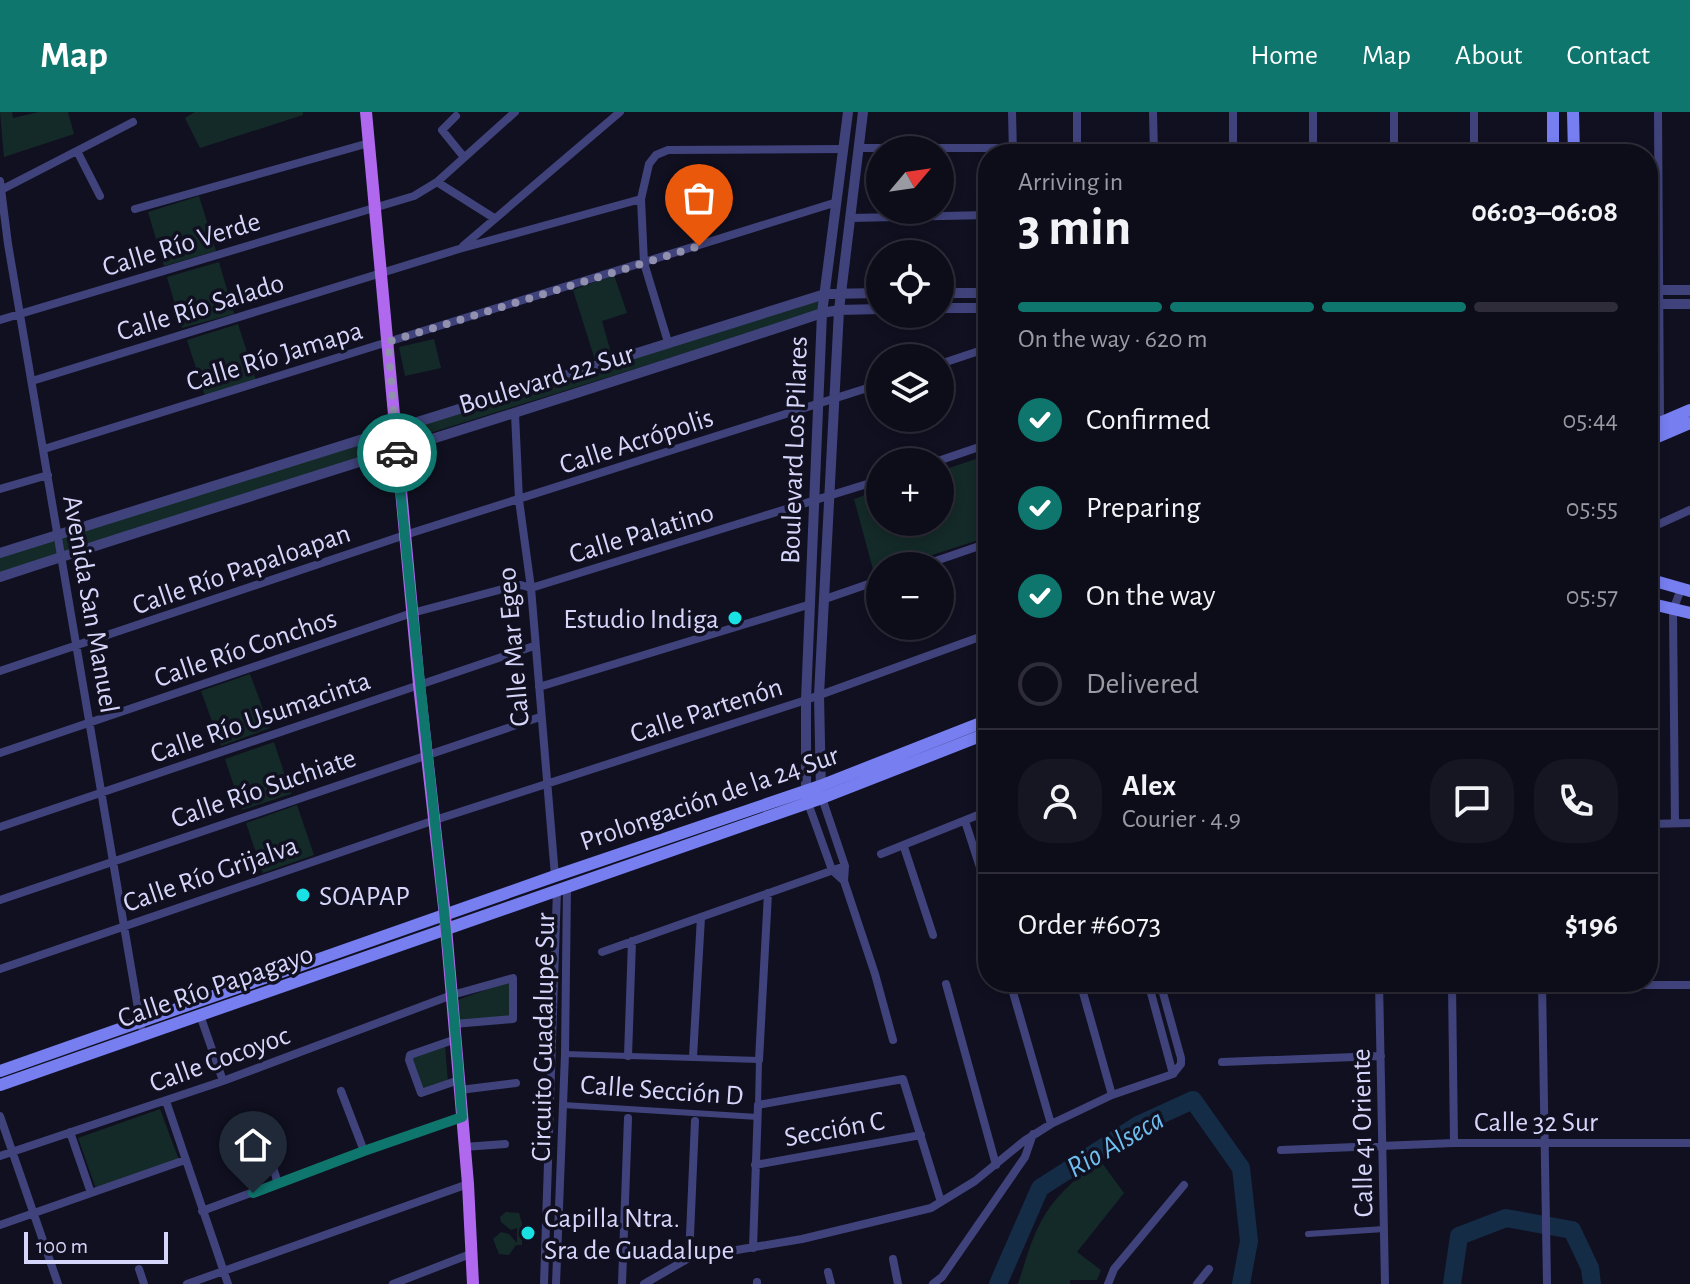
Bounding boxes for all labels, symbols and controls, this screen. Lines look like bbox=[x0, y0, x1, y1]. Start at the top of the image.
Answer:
text: Map bbox=[40, 37, 108, 75]
text: Home bbox=[1251, 42, 1318, 70]
text: Map bbox=[1362, 42, 1411, 70]
text: About bbox=[1455, 42, 1523, 70]
text: Contact bbox=[1567, 42, 1650, 70]
north arrow bbox=[866, 136, 954, 224]
map controls bbox=[866, 136, 954, 640]
pin bbox=[665, 164, 733, 246]
text: Arriving in bbox=[1018, 169, 1123, 195]
icon: bag bbox=[677, 176, 721, 220]
text: 06:03–06:08 bbox=[1471, 197, 1618, 227]
text: 3 min bbox=[1018, 202, 1131, 254]
street label: Calle Río Verde bbox=[99, 208, 264, 282]
button: locate bbox=[866, 240, 954, 328]
street label: Calle Río Salado bbox=[114, 269, 288, 347]
street label: Calle Río Jamapa bbox=[183, 317, 366, 397]
text: On the way · 620 m bbox=[1018, 326, 1208, 352]
street label: Boulevard Los Pilares bbox=[777, 336, 813, 564]
street label: Boulevard 22 Sur bbox=[456, 340, 637, 420]
button: layers bbox=[866, 344, 954, 432]
icon: check bbox=[1018, 398, 1062, 442]
street label: Calle Acrópolis bbox=[556, 404, 717, 480]
text: Confirmed bbox=[1086, 405, 1210, 435]
text: 05:44 bbox=[1562, 407, 1618, 433]
courier bbox=[357, 413, 437, 493]
icon: car bbox=[375, 431, 419, 475]
button: + bbox=[866, 448, 954, 536]
icon: check bbox=[1018, 486, 1062, 530]
street label: Avenida San Manuel bbox=[57, 493, 123, 715]
text: Preparing bbox=[1086, 493, 1201, 523]
text: 05:55 bbox=[1566, 495, 1618, 521]
street label: Calle Palatino bbox=[566, 499, 717, 569]
street label: Calle Río Papaloapan bbox=[129, 519, 354, 620]
button: − bbox=[866, 552, 954, 640]
street label: Calle Mar Egeo bbox=[493, 566, 535, 728]
icon: check bbox=[1018, 574, 1062, 618]
text: On the way bbox=[1086, 581, 1215, 611]
text: 05:57 bbox=[1566, 583, 1618, 609]
street label: Calle Río Conchos bbox=[151, 605, 340, 693]
place label: Estudio Indiga bbox=[563, 606, 719, 634]
marker: Estudio Indiga bbox=[726, 609, 744, 627]
street label: Calle Río Usumacinta bbox=[147, 667, 374, 769]
text: Delivered bbox=[1086, 669, 1199, 699]
street label: Calle Partenón bbox=[627, 673, 786, 749]
street label: Prolongación de la 24 Sur bbox=[577, 741, 843, 856]
street label: Calle Río Suchiate bbox=[168, 744, 360, 834]
button: person bbox=[1018, 759, 1102, 843]
button: chat bbox=[1430, 759, 1514, 843]
button: phone bbox=[1534, 759, 1618, 843]
text: Alex bbox=[1122, 771, 1176, 801]
text: Courier · 4.9 bbox=[1122, 806, 1241, 832]
street label: Calle Río Grijalva bbox=[119, 832, 302, 918]
place label: SOAPAP bbox=[319, 883, 410, 911]
marker: SOAPAP bbox=[294, 886, 312, 904]
text: Order #6073 bbox=[1018, 910, 1161, 940]
text: $196 bbox=[1565, 910, 1618, 940]
street label: Circuito Guadalupe Sur bbox=[528, 912, 560, 1162]
street label: Calle Río Papagayo bbox=[114, 940, 317, 1033]
street label: Calle Cocoyoc bbox=[146, 1022, 294, 1098]
street label: Calle 41 Oriente bbox=[1348, 1048, 1378, 1218]
street label: Calle Sección D bbox=[579, 1071, 744, 1111]
water label: Rio Alseca bbox=[1062, 1104, 1169, 1184]
street label: Sección C bbox=[782, 1107, 887, 1153]
street label: Calle 32 Sur bbox=[1474, 1109, 1598, 1137]
pin bbox=[219, 1111, 287, 1193]
icon: home bbox=[231, 1123, 275, 1167]
place label: Capilla Ntra. Sra de Guadalupe bbox=[544, 1205, 735, 1265]
marker: Capilla Ntra. Sra de Guadalupe bbox=[519, 1224, 537, 1242]
scale bar bbox=[24, 1228, 168, 1264]
text: 100 m bbox=[36, 1235, 88, 1257]

